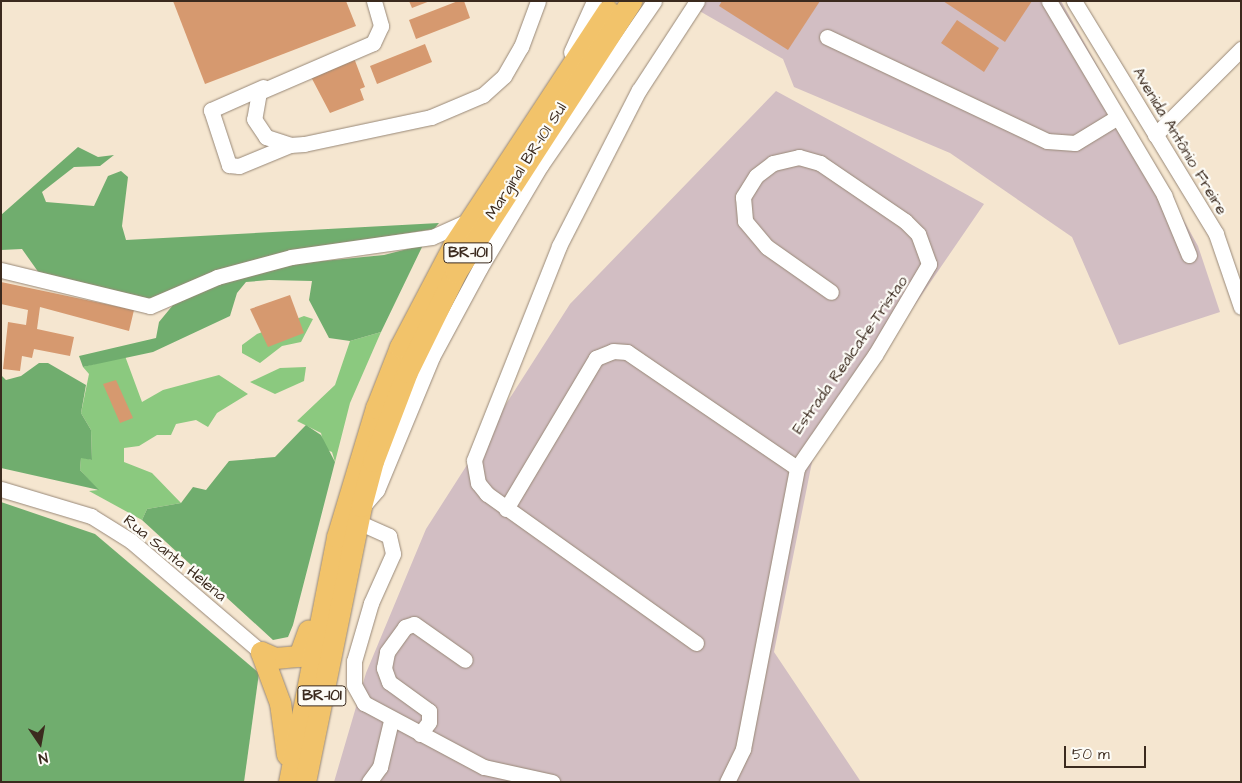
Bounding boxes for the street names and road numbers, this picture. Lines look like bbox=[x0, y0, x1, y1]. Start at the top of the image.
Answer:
street label: Avenida Antônio Freire bbox=[1128, 64, 1232, 218]
street label: Marginal BR-101 Sul bbox=[481, 99, 571, 223]
road number: BR-101 bbox=[443, 240, 493, 266]
street label: Estrada Realcafe-Tristao bbox=[788, 272, 912, 438]
street label: Rua Santa Helena bbox=[120, 511, 230, 605]
road number: BR-101 bbox=[297, 684, 347, 708]

